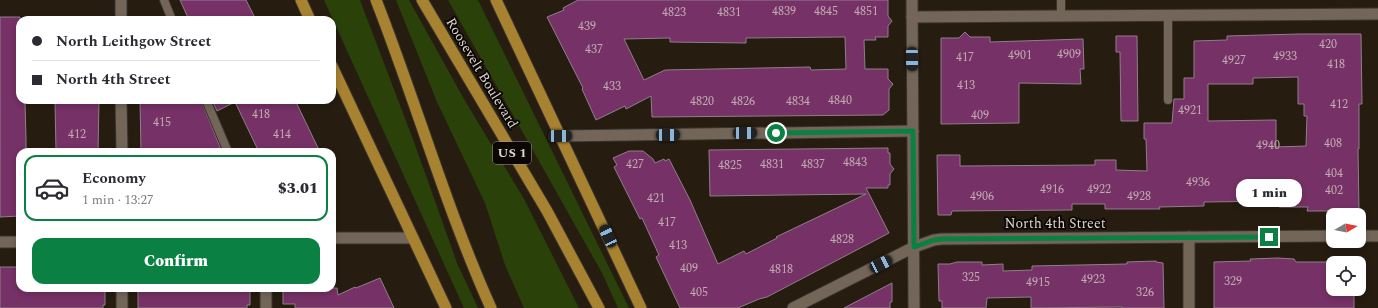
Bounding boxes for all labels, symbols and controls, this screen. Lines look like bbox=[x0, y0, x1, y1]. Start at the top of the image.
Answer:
house number: 4839 bbox=[772, 2, 796, 21]
house number: 4845 bbox=[814, 2, 838, 21]
house number: 4851 bbox=[854, 2, 878, 21]
house number: 4823 bbox=[662, 3, 686, 22]
house number: 4831 bbox=[717, 3, 741, 22]
street label: Roosevelt Boulevard bbox=[441, 14, 524, 133]
house number: 439 bbox=[578, 17, 596, 36]
text: North Leithgow Street bbox=[56, 30, 211, 53]
house number: 420 bbox=[1319, 35, 1337, 54]
house number: 437 bbox=[585, 40, 603, 59]
house number: 4909 bbox=[1057, 45, 1081, 64]
house number: 4901 bbox=[1008, 46, 1032, 65]
car bbox=[906, 47, 918, 71]
house number: 4933 bbox=[1273, 47, 1297, 66]
house number: 417 bbox=[956, 48, 974, 67]
house number: 4927 bbox=[1222, 51, 1246, 70]
house number: 418 bbox=[1327, 55, 1345, 74]
text: North 4th Street bbox=[56, 68, 170, 91]
house number: 413 bbox=[957, 76, 975, 95]
house number: 433 bbox=[603, 77, 621, 96]
house number: 4840 bbox=[828, 91, 852, 110]
house number: 4820 bbox=[690, 92, 714, 111]
house number: 4826 bbox=[731, 92, 755, 111]
house number: 4834 bbox=[786, 92, 810, 111]
house number: 412 bbox=[1330, 95, 1348, 114]
house number: 4921 bbox=[1178, 101, 1202, 120]
house number: 418 bbox=[252, 105, 270, 124]
house number: 409 bbox=[971, 106, 989, 125]
house number: 415 bbox=[153, 113, 171, 132]
route start bbox=[767, 124, 785, 142]
house number: 412 bbox=[68, 125, 86, 144]
house number: 414 bbox=[273, 125, 291, 144]
car bbox=[733, 127, 757, 139]
car bbox=[656, 129, 680, 141]
car bbox=[548, 130, 572, 142]
house number: 408 bbox=[1324, 134, 1342, 153]
house number: 4940 bbox=[1256, 136, 1280, 155]
road number: US 1 bbox=[493, 142, 531, 164]
house number: 4843 bbox=[843, 153, 867, 172]
house number: 427 bbox=[626, 155, 644, 174]
house number: 4831 bbox=[760, 155, 784, 174]
house number: 4837 bbox=[801, 155, 825, 174]
house number: 4825 bbox=[718, 156, 742, 175]
house number: 404 bbox=[1325, 164, 1343, 183]
text: Economy bbox=[82, 167, 146, 190]
icon: car bbox=[34, 170, 70, 206]
house number: 4936 bbox=[1186, 173, 1210, 192]
text: $3.01 bbox=[278, 177, 318, 200]
callout: 1 min bbox=[1236, 179, 1302, 207]
house number: 4916 bbox=[1040, 180, 1064, 199]
house number: 4922 bbox=[1087, 180, 1111, 199]
house number: 402 bbox=[1325, 181, 1343, 200]
text: 1 min bbox=[1251, 183, 1287, 203]
house number: 4906 bbox=[970, 187, 994, 206]
house number: 4928 bbox=[1127, 187, 1151, 206]
house number: 421 bbox=[647, 189, 665, 208]
text: 1 min · 13:27 bbox=[82, 190, 154, 210]
north arrow bbox=[1326, 208, 1366, 248]
map controls bbox=[1326, 208, 1366, 296]
house number: 417 bbox=[658, 213, 676, 232]
street label: North 4th Street bbox=[1004, 213, 1106, 234]
car bbox=[597, 223, 619, 249]
route end bbox=[1260, 228, 1278, 246]
house number: 4828 bbox=[830, 230, 854, 249]
house number: 413 bbox=[669, 236, 687, 255]
button: Confirm bbox=[32, 238, 320, 284]
car bbox=[868, 253, 894, 275]
button: locate bbox=[1326, 256, 1366, 296]
house number: 409 bbox=[680, 259, 698, 278]
house number: 4818 bbox=[769, 260, 793, 279]
house number: 325 bbox=[962, 268, 980, 287]
house number: 4923 bbox=[1081, 270, 1105, 289]
house number: 329 bbox=[1224, 272, 1242, 291]
house number: 4915 bbox=[1026, 273, 1050, 292]
house number: 405 bbox=[690, 283, 708, 302]
house number: 326 bbox=[1136, 283, 1154, 302]

